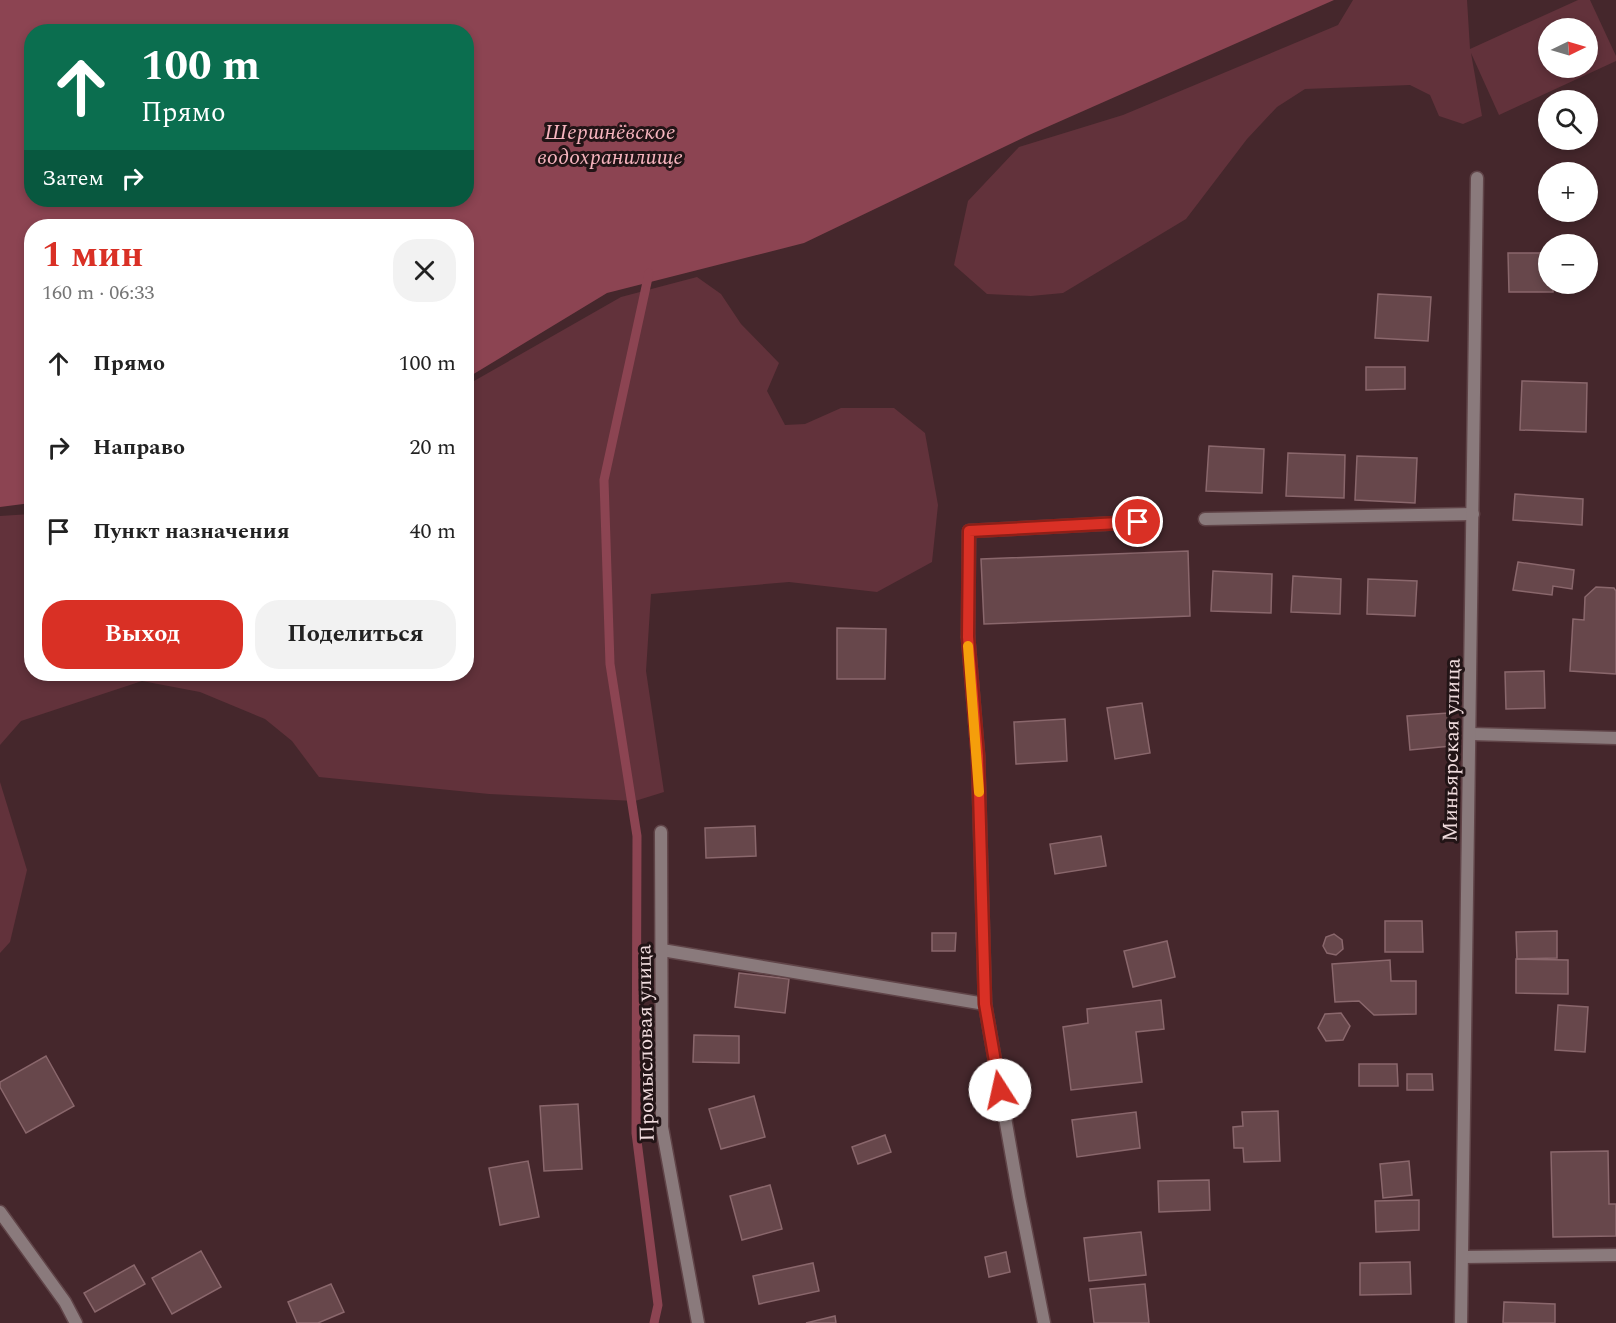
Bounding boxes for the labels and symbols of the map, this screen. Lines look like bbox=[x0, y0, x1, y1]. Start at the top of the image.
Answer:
north arrow bbox=[1538, 18, 1598, 78]
water label: Шершнёвское водохранилище bbox=[537, 116, 683, 174]
pin bbox=[1112, 496, 1163, 547]
street label: Миньярская улица bbox=[1434, 657, 1470, 842]
street label: Промысловая улица bbox=[628, 943, 664, 1142]
position arrow bbox=[968, 1058, 1032, 1122]

